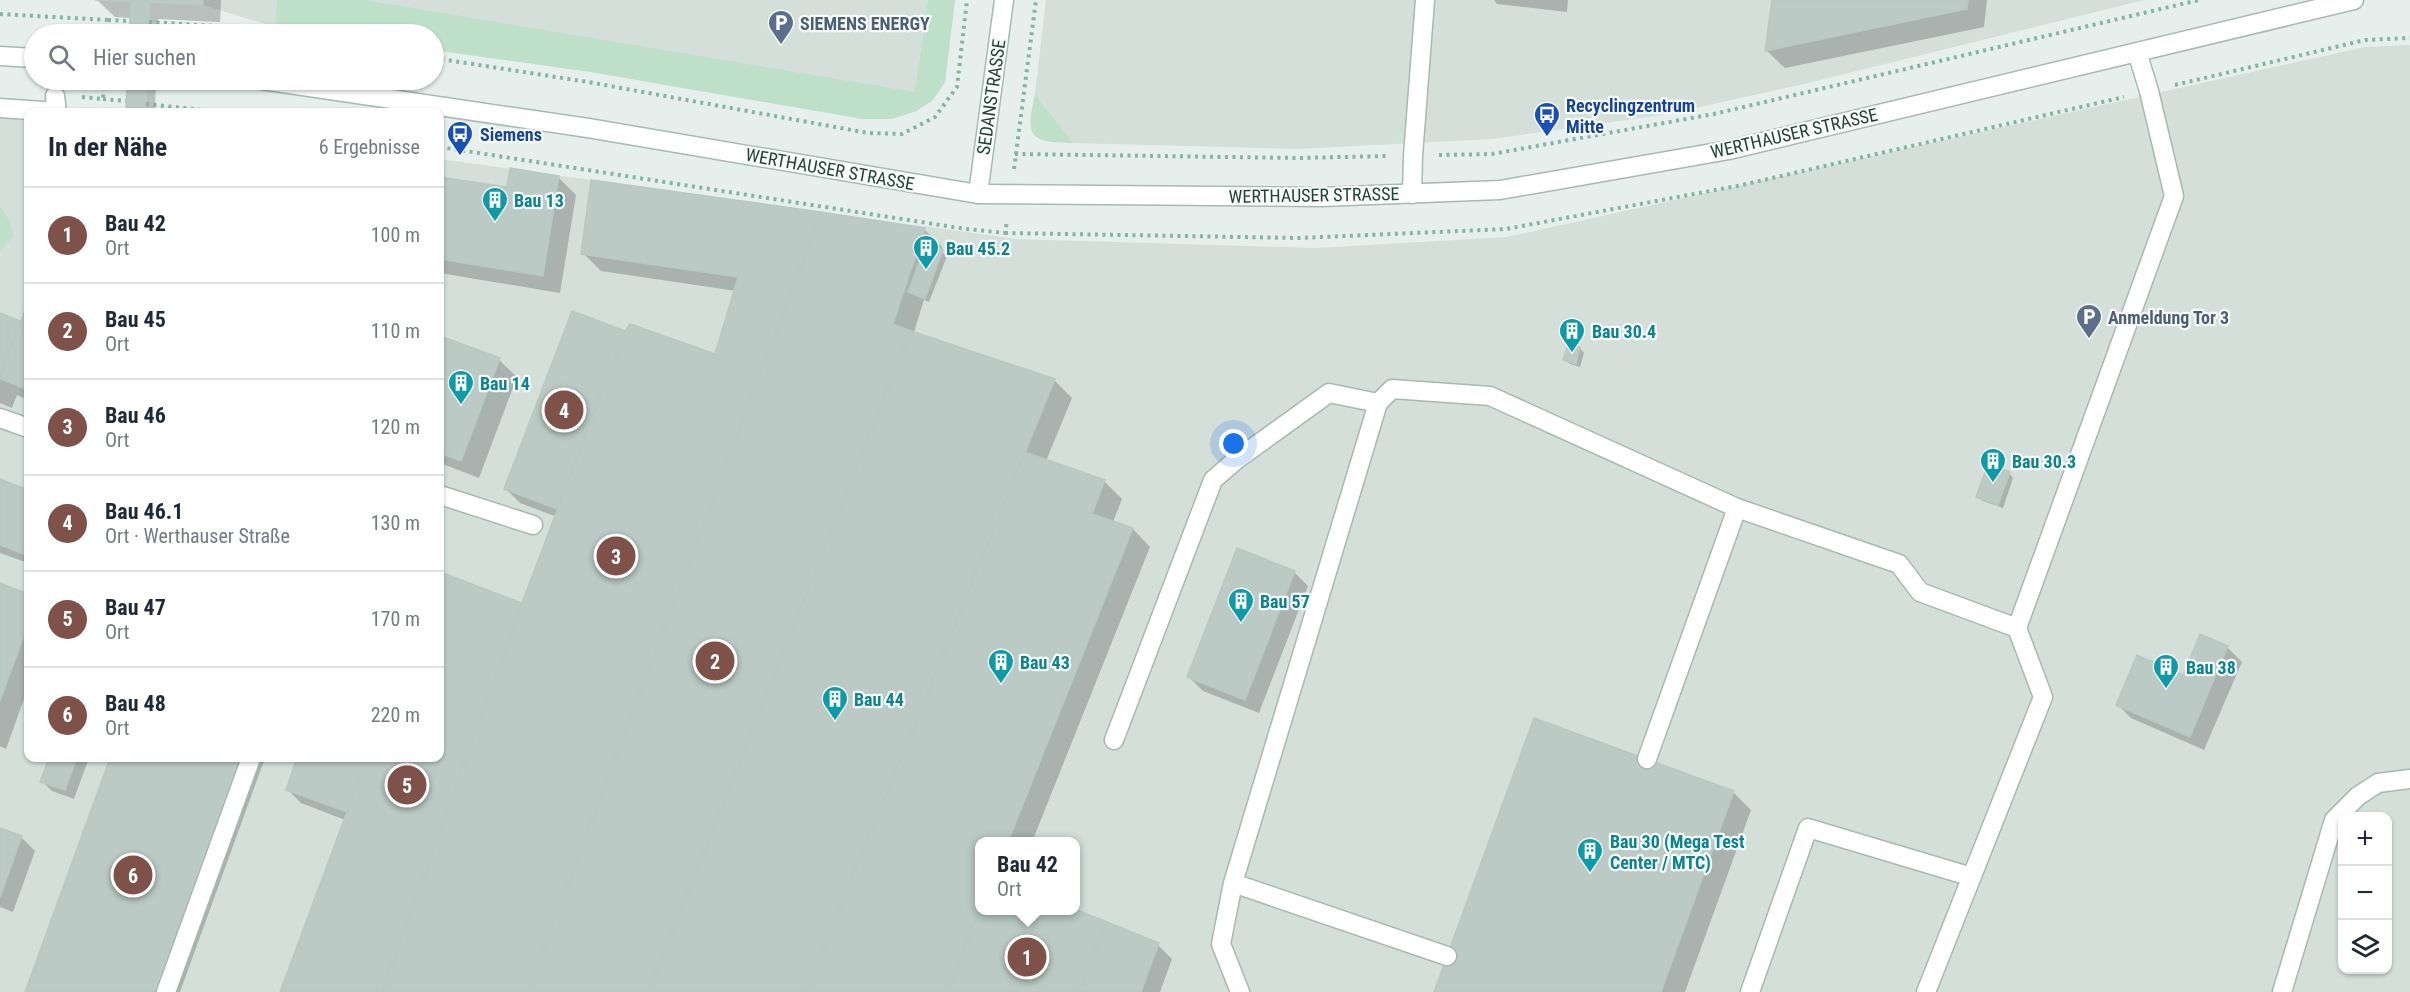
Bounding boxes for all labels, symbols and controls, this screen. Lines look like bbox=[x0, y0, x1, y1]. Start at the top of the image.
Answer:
parking icon: SIEMENS ENERGY bbox=[766, 8, 796, 46]
place label: SIEMENS ENERGY bbox=[800, 13, 930, 34]
search box bbox=[24, 24, 444, 90]
street label: SEDANSTRASSE bbox=[973, 38, 1009, 156]
icon: search bbox=[45, 41, 78, 74]
text: Hier suchen bbox=[93, 45, 196, 70]
place label: Recyclingzentrum Mitte bbox=[1566, 95, 1695, 137]
bus stop icon: Recyclingzentrum Mitte bbox=[1532, 100, 1562, 138]
street label: WERTHAUSER STRASSE bbox=[1708, 104, 1880, 162]
bus stop icon: Siemens bbox=[445, 119, 475, 157]
place label: Siemens bbox=[480, 124, 542, 145]
text: In der Nähe bbox=[48, 132, 167, 162]
text: 6 Ergebnisse bbox=[319, 135, 420, 159]
street label: WERTHAUSER STRASSE bbox=[744, 144, 916, 194]
street label: WERTHAUSER STRASSE bbox=[1228, 183, 1400, 207]
building icon: Bau 13 bbox=[480, 185, 510, 223]
place label: Bau 13 bbox=[514, 190, 564, 211]
text: Bau 42 bbox=[105, 211, 166, 236]
text: 1 bbox=[62, 223, 73, 247]
text: 100 m bbox=[371, 223, 420, 247]
building icon: Bau 45.2 bbox=[911, 233, 941, 271]
text: Ort bbox=[105, 236, 130, 260]
place label: Bau 45.2 bbox=[946, 238, 1010, 259]
parking icon: Anmeldung Tor 3 bbox=[2074, 302, 2104, 340]
text: Bau 45 bbox=[105, 307, 166, 332]
place label: Anmeldung Tor 3 bbox=[2108, 307, 2229, 328]
building icon: Bau 30.4 bbox=[1557, 316, 1587, 354]
text: 2 bbox=[62, 319, 73, 343]
text: 110 m bbox=[371, 319, 420, 343]
place label: Bau 30.4 bbox=[1592, 321, 1656, 342]
text: Ort bbox=[105, 332, 130, 356]
building icon: Bau 14 bbox=[446, 368, 476, 406]
place label: Bau 14 bbox=[480, 373, 530, 394]
pin: 4 bbox=[544, 388, 584, 432]
text: Bau 46 bbox=[105, 403, 166, 428]
text: 3 bbox=[62, 415, 73, 439]
text: 120 m bbox=[371, 415, 420, 439]
text: Ort bbox=[105, 428, 130, 452]
your location bbox=[1219, 429, 1248, 458]
building icon: Bau 30.3 bbox=[1978, 446, 2008, 484]
place label: Bau 30.3 bbox=[2012, 451, 2076, 472]
text: Bau 46.1 bbox=[105, 499, 183, 524]
text: 4 bbox=[62, 511, 73, 535]
text: 130 m bbox=[371, 511, 420, 535]
text: Ort · Werthauser Straße bbox=[105, 524, 290, 548]
pin: 3 bbox=[596, 534, 636, 578]
building icon: Bau 57 bbox=[1226, 586, 1256, 624]
place label: Bau 57 bbox=[1260, 591, 1310, 612]
text: Bau 47 bbox=[105, 595, 166, 620]
text: 5 bbox=[62, 607, 73, 631]
text: 170 m bbox=[371, 607, 420, 631]
text: Ort bbox=[105, 620, 130, 644]
pin: 2 bbox=[696, 638, 734, 684]
building icon: Bau 43 bbox=[986, 647, 1016, 685]
place label: Bau 43 bbox=[1020, 652, 1070, 673]
building icon: Bau 38 bbox=[2151, 652, 2181, 690]
place label: Bau 38 bbox=[2186, 657, 2236, 678]
building icon: Bau 44 bbox=[820, 684, 850, 722]
place label: Bau 44 bbox=[854, 689, 904, 710]
text: Bau 48 bbox=[105, 691, 166, 716]
text: 6 bbox=[62, 703, 73, 727]
text: 220 m bbox=[371, 703, 420, 727]
text: Ort bbox=[105, 716, 130, 740]
pin: 5 bbox=[388, 762, 426, 808]
map controls bbox=[2338, 812, 2392, 974]
button: + bbox=[2338, 812, 2392, 866]
place label: Bau 30 (Mega Test Center / MTC) bbox=[1610, 831, 1745, 874]
building icon: Bau 30 (Mega Test Center / MTC) bbox=[1575, 836, 1605, 874]
popup bbox=[975, 837, 1080, 915]
pin: 6 bbox=[114, 852, 152, 898]
text: Bau 42 bbox=[997, 852, 1058, 877]
button: − bbox=[2338, 866, 2392, 920]
text: Ort bbox=[997, 877, 1022, 901]
button: layers bbox=[2338, 920, 2392, 974]
pin: 1 bbox=[1008, 934, 1046, 980]

